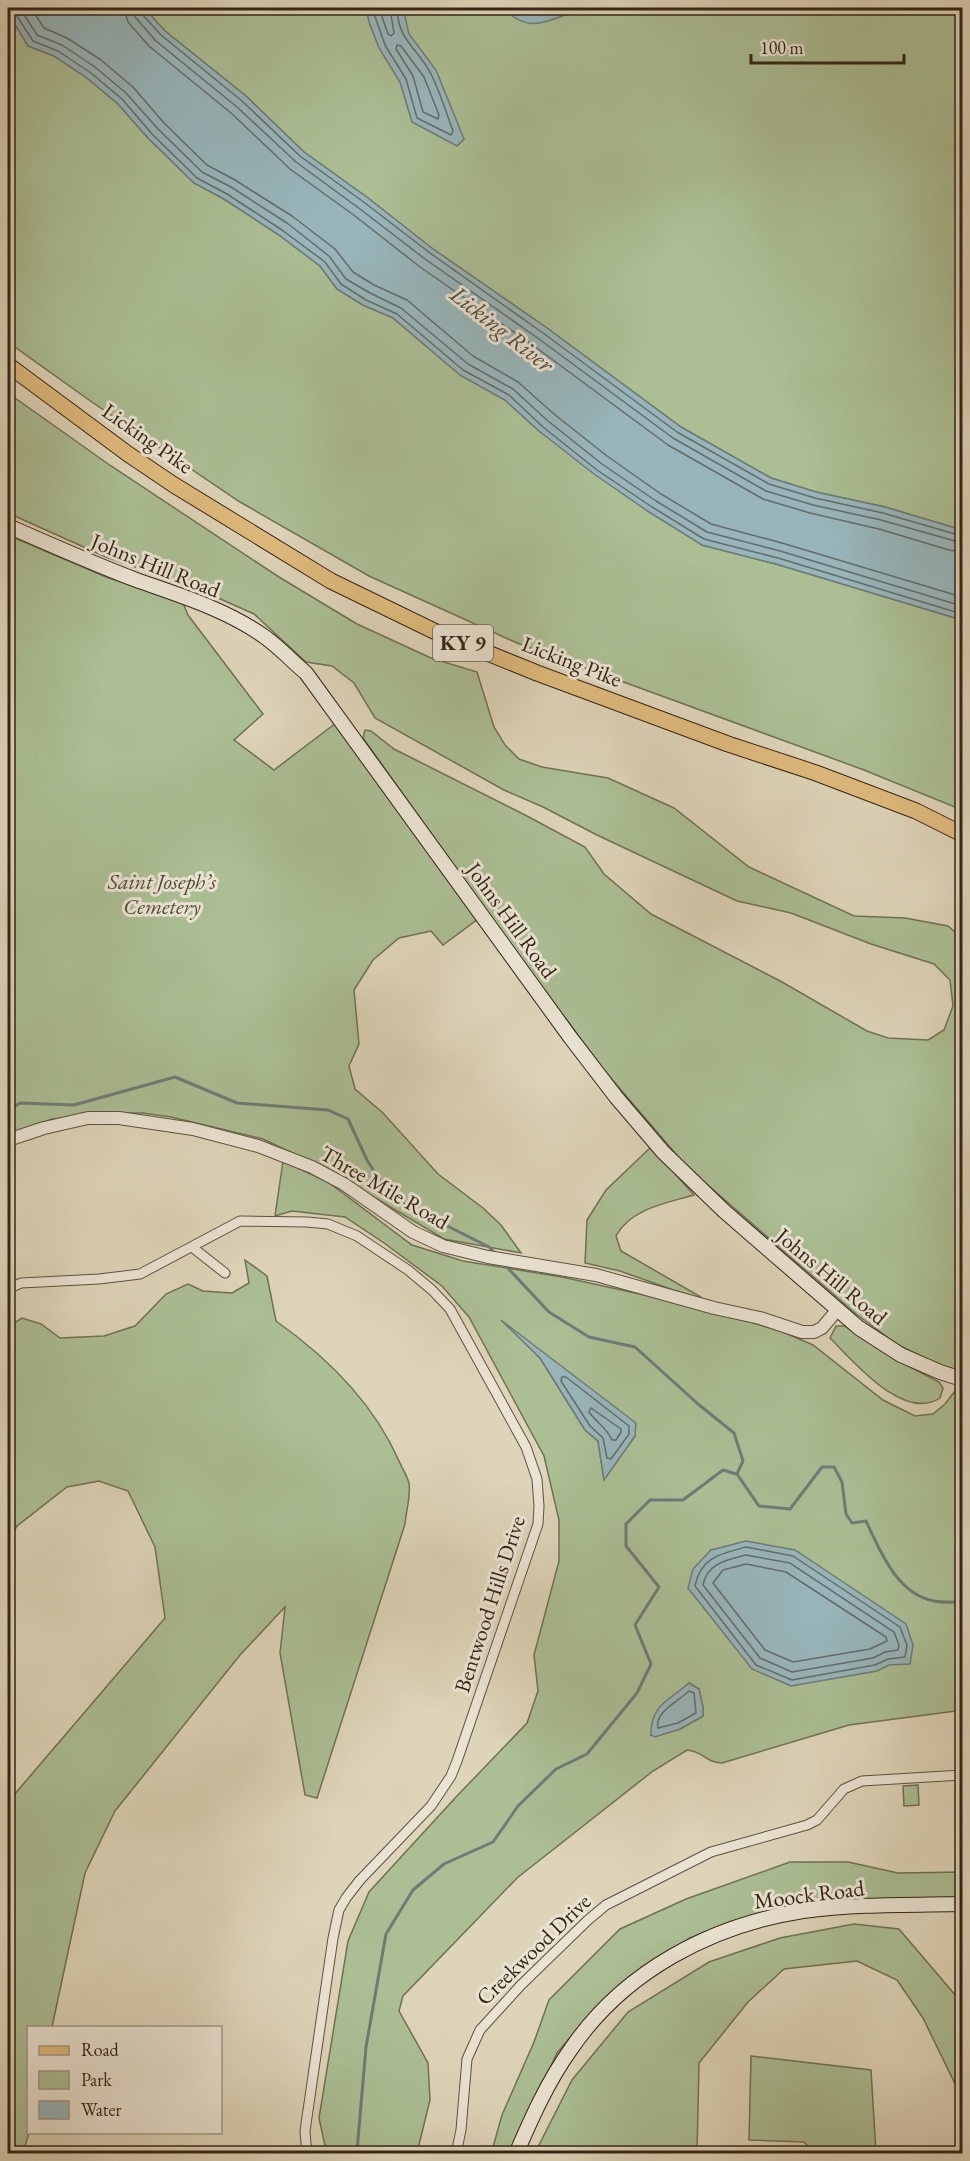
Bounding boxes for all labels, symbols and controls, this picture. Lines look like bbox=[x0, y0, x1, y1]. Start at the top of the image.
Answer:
scale bar bbox=[751, 27, 904, 65]
text: 100 m bbox=[760, 36, 804, 59]
water label: Licking River bbox=[443, 278, 562, 380]
street label: Licking Pike bbox=[96, 396, 199, 481]
street label: Johns Hill Road bbox=[85, 526, 225, 605]
road number: KY 9 bbox=[433, 625, 493, 661]
street label: Licking Pike bbox=[518, 629, 626, 694]
street label: Johns Hill Road bbox=[459, 855, 564, 985]
park label: Saint Joseph’s Cemetery bbox=[107, 867, 217, 921]
street label: Three Mile Road bbox=[315, 1139, 455, 1236]
street label: Johns Hill Road bbox=[768, 1220, 894, 1332]
street label: Bentwood Hills Drive bbox=[447, 1512, 532, 1696]
street label: Moock Road bbox=[752, 1873, 867, 1916]
street label: Creekwood Drive bbox=[470, 1887, 597, 2012]
legend bbox=[27, 2026, 222, 2134]
text: Road bbox=[81, 2038, 120, 2061]
text: Park bbox=[81, 2068, 112, 2091]
text: Water bbox=[81, 2098, 122, 2121]

